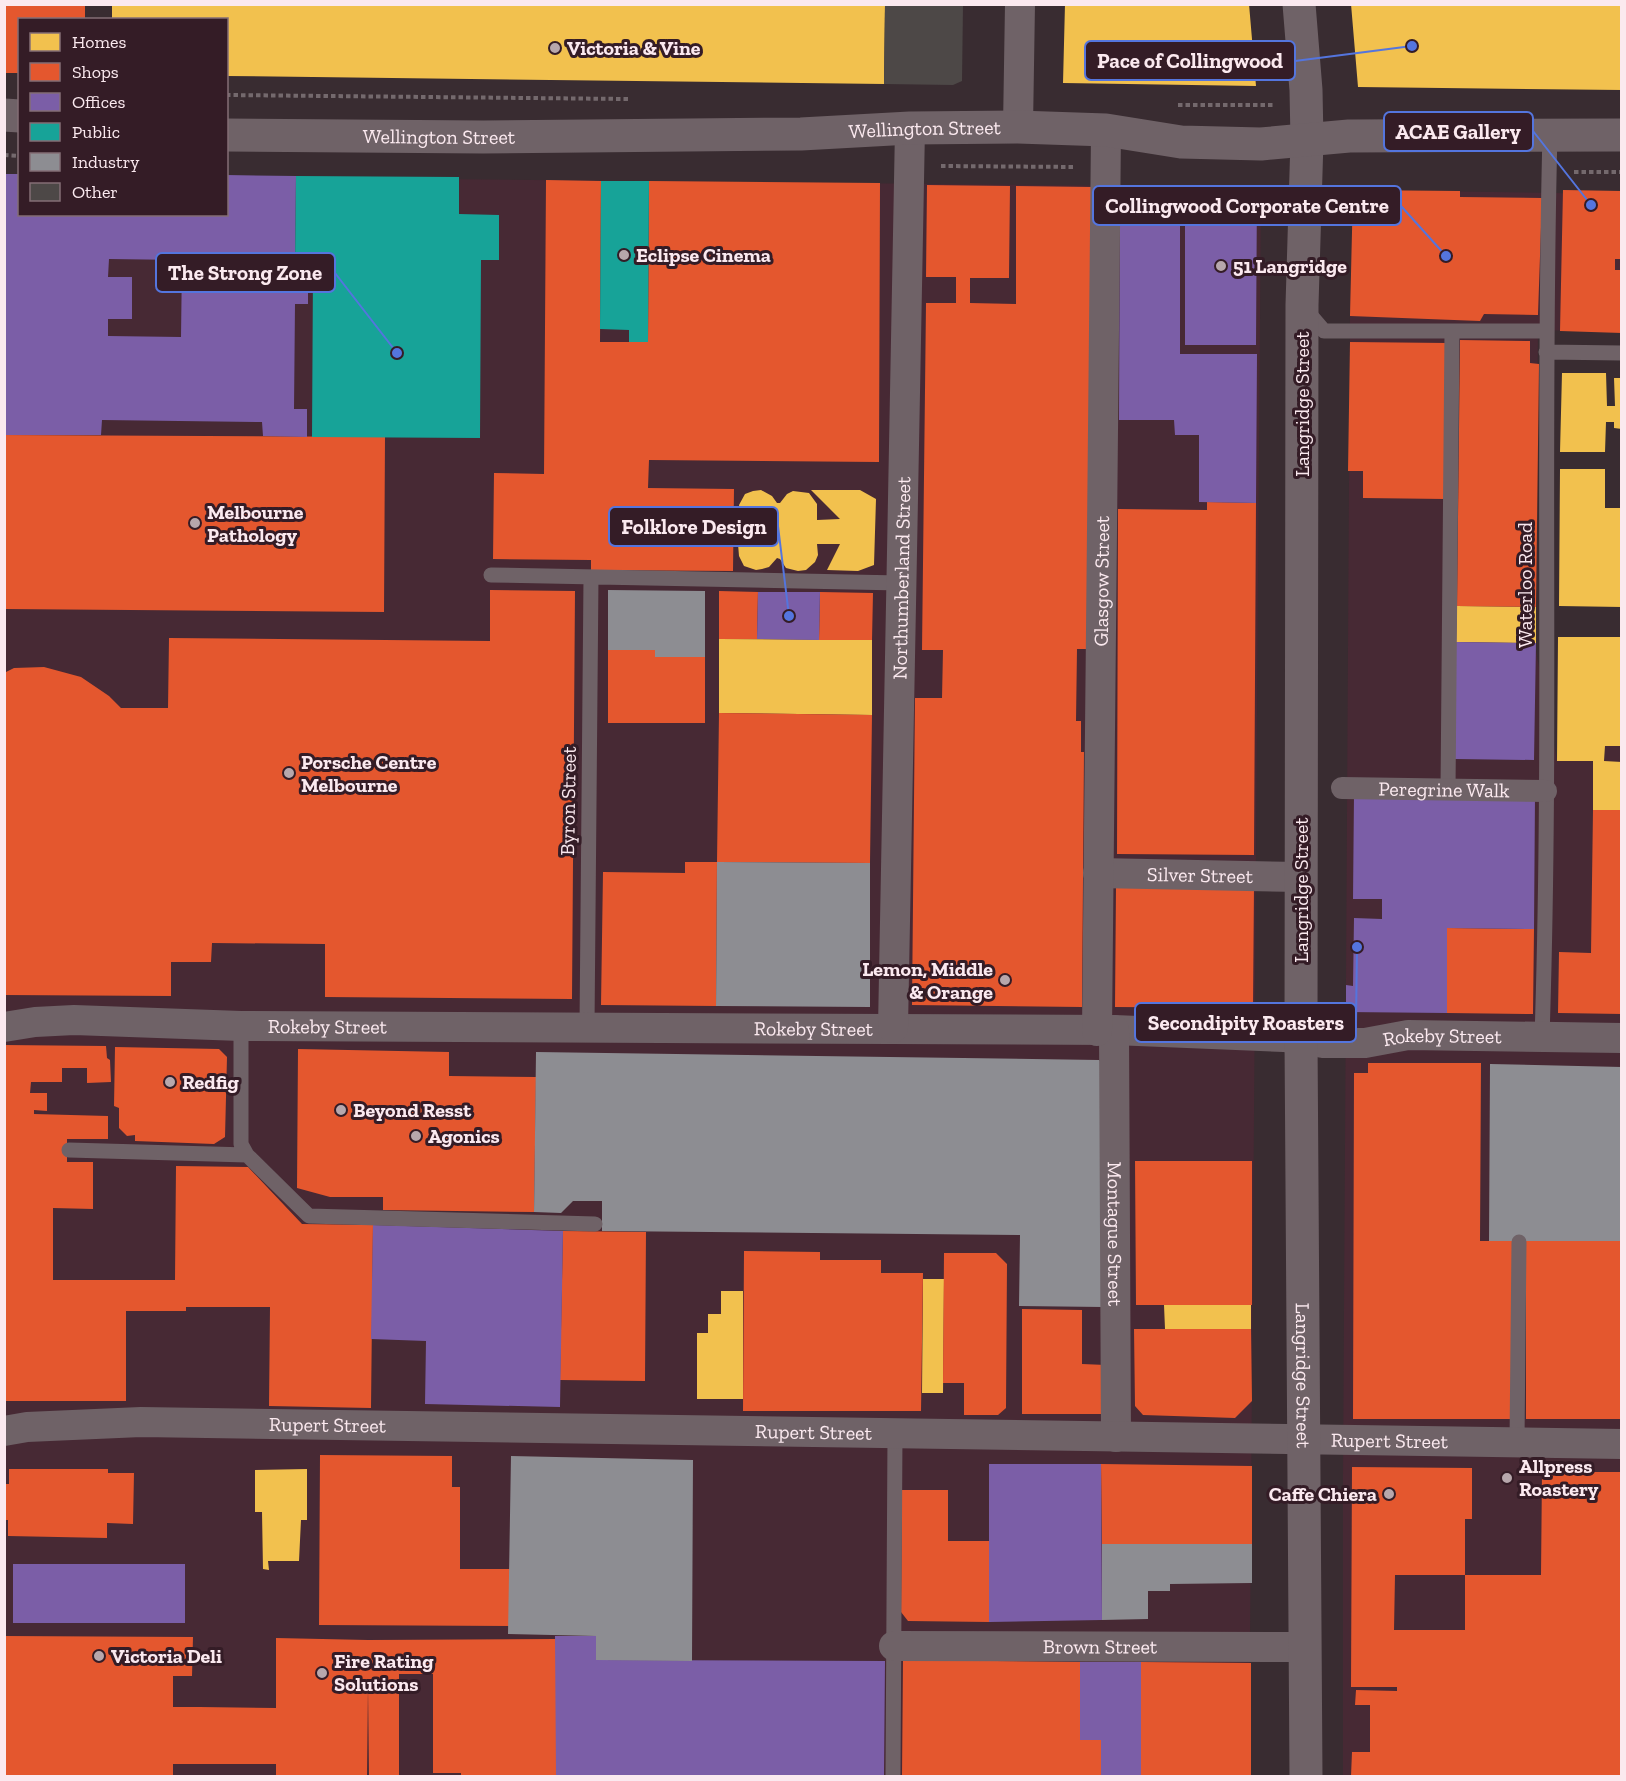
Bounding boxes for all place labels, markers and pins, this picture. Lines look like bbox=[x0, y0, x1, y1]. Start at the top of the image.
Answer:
place label: Victoria & Vine bbox=[567, 36, 701, 60]
marker: Victoria & Vine bbox=[548, 41, 562, 55]
callout: Pace of Collingwood bbox=[1085, 41, 1295, 80]
callout: ACAE Gallery bbox=[1384, 112, 1533, 151]
callout: Collingwood Corporate Centre bbox=[1093, 186, 1401, 225]
place label: Eclipse Cinema bbox=[636, 243, 771, 267]
marker: Eclipse Cinema bbox=[617, 248, 631, 262]
callout: The Strong Zone bbox=[156, 253, 335, 292]
place label: 51 Langridge bbox=[1233, 254, 1347, 278]
marker: 51 Langridge bbox=[1214, 259, 1228, 273]
place label: Melbourne Pathology bbox=[207, 500, 304, 547]
callout: Folklore Design bbox=[609, 507, 778, 546]
marker: Melbourne Pathology bbox=[188, 516, 202, 530]
place label: Porsche Centre Melbourne bbox=[301, 750, 437, 797]
marker: Porsche Centre Melbourne bbox=[282, 766, 296, 780]
place label: Lemon, Middle & Orange bbox=[862, 957, 993, 1004]
marker: Lemon, Middle & Orange bbox=[998, 973, 1012, 987]
callout: Secondipity Roasters bbox=[1135, 1003, 1356, 1042]
place label: Redfig bbox=[182, 1070, 240, 1094]
marker: Redfig bbox=[163, 1075, 177, 1089]
place label: Beyond Resst bbox=[353, 1098, 472, 1122]
marker: Beyond Resst bbox=[334, 1103, 348, 1117]
place label: Agonics bbox=[428, 1124, 500, 1148]
marker: Agonics bbox=[409, 1129, 423, 1143]
place label: Allpress Roastery bbox=[1519, 1454, 1599, 1501]
marker: Allpress Roastery bbox=[1500, 1471, 1514, 1485]
place label: Caffe Chiera bbox=[1269, 1482, 1377, 1506]
marker: Caffe Chiera bbox=[1382, 1487, 1396, 1501]
place label: Victoria Deli bbox=[111, 1644, 222, 1668]
marker: Victoria Deli bbox=[92, 1649, 106, 1663]
place label: Fire Rating Solutions bbox=[334, 1649, 434, 1696]
marker: Fire Rating Solutions bbox=[315, 1666, 329, 1680]

